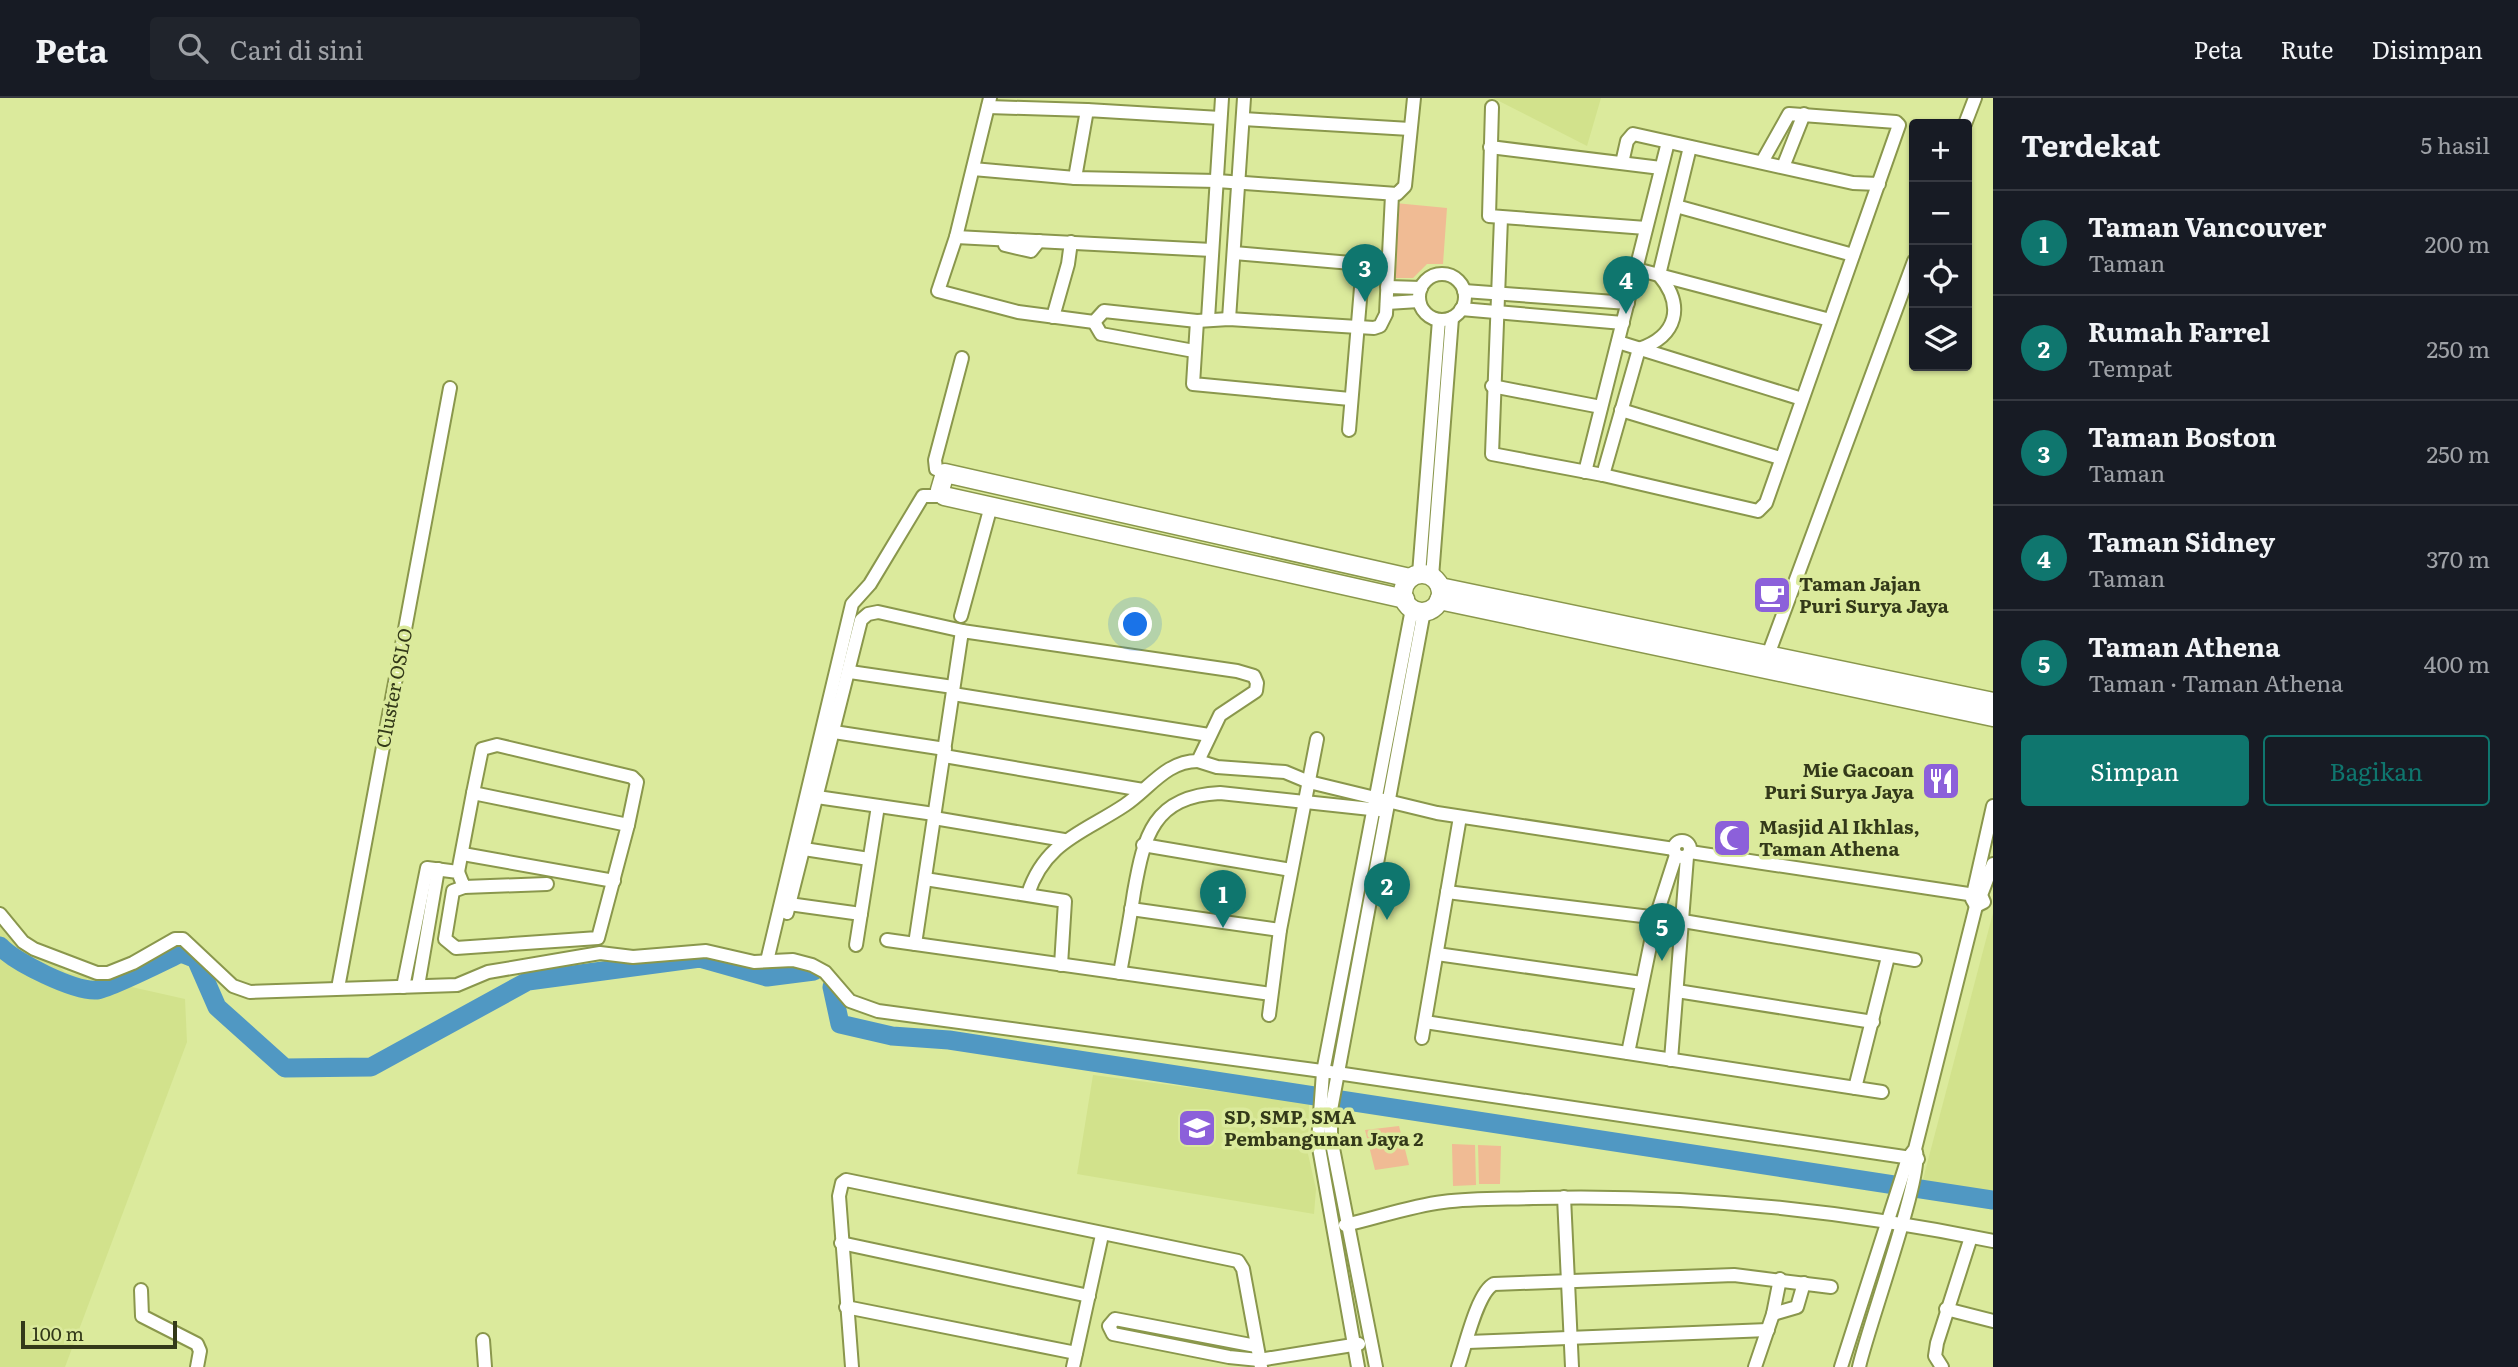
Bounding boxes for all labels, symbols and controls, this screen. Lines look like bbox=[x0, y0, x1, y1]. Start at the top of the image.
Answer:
search box bbox=[150, 17, 640, 80]
text: Peta bbox=[35, 24, 108, 73]
icon: search bbox=[174, 29, 212, 67]
text: Cari di sini bbox=[230, 29, 364, 68]
text: Peta bbox=[2194, 31, 2243, 66]
text: Rute bbox=[2281, 31, 2333, 66]
text: Disimpan bbox=[2371, 31, 2483, 66]
map controls bbox=[1909, 119, 1972, 371]
button: + bbox=[1909, 119, 1972, 182]
text: Terdekat bbox=[2021, 122, 2160, 166]
text: 5 hasil bbox=[2421, 127, 2490, 161]
button: − bbox=[1909, 182, 1972, 245]
text: Taman Vancouver bbox=[2088, 206, 2326, 245]
text: 1 bbox=[2039, 226, 2049, 260]
text: 200 m bbox=[2425, 226, 2490, 260]
pin: 3 bbox=[1342, 244, 1388, 302]
button: locate bbox=[1909, 245, 1972, 308]
text: Taman bbox=[2088, 245, 2165, 279]
pin: 4 bbox=[1603, 256, 1649, 314]
button: layers bbox=[1909, 308, 1972, 371]
text: Rumah Farrel bbox=[2088, 311, 2270, 350]
text: 2 bbox=[2038, 331, 2050, 365]
text: 250 m bbox=[2426, 331, 2490, 365]
text: Tempat bbox=[2088, 350, 2172, 384]
text: Taman Boston bbox=[2088, 416, 2277, 455]
text: 3 bbox=[2038, 436, 2050, 470]
text: 250 m bbox=[2426, 436, 2490, 470]
text: Taman bbox=[2088, 455, 2165, 489]
text: Taman Sidney bbox=[2088, 521, 2275, 560]
text: 4 bbox=[2037, 541, 2051, 575]
text: 370 m bbox=[2426, 541, 2490, 575]
text: Taman bbox=[2088, 560, 2165, 594]
place label: Taman Jajan Puri Surya Jaya bbox=[1799, 569, 1949, 619]
cafe icon: Taman Jajan Puri Surya Jaya bbox=[1751, 574, 1793, 616]
your location bbox=[1118, 607, 1152, 641]
street label: Cluster OSLO bbox=[368, 625, 418, 750]
text: Taman Athena bbox=[2088, 626, 2280, 665]
text: 5 bbox=[2038, 646, 2050, 680]
text: 400 m bbox=[2424, 646, 2490, 680]
text: Taman · Taman Athena bbox=[2088, 665, 2344, 699]
button: Simpan bbox=[2021, 735, 2249, 806]
button: Bagikan bbox=[2263, 735, 2490, 806]
place label: Mie Gacoan Puri Surya Jaya bbox=[1764, 755, 1914, 805]
restaurant icon: Mie Gacoan Puri Surya Jaya bbox=[1920, 760, 1962, 802]
place label: Masjid Al Ikhlas, Taman Athena bbox=[1759, 812, 1920, 862]
mosque icon: Masjid Al Ikhlas, Taman Athena bbox=[1711, 817, 1753, 859]
pin: 2 bbox=[1364, 862, 1410, 920]
pin: 1 bbox=[1200, 870, 1246, 928]
pin: 5 bbox=[1639, 903, 1685, 961]
place label: SD, SMP, SMA Pembangunan Jaya 2 bbox=[1224, 1102, 1424, 1152]
school or university icon: SD, SMP, SMA Pembangunan Jaya 2 bbox=[1176, 1107, 1218, 1149]
scale bar bbox=[21, 1318, 177, 1350]
text: 100 m bbox=[32, 1319, 84, 1347]

